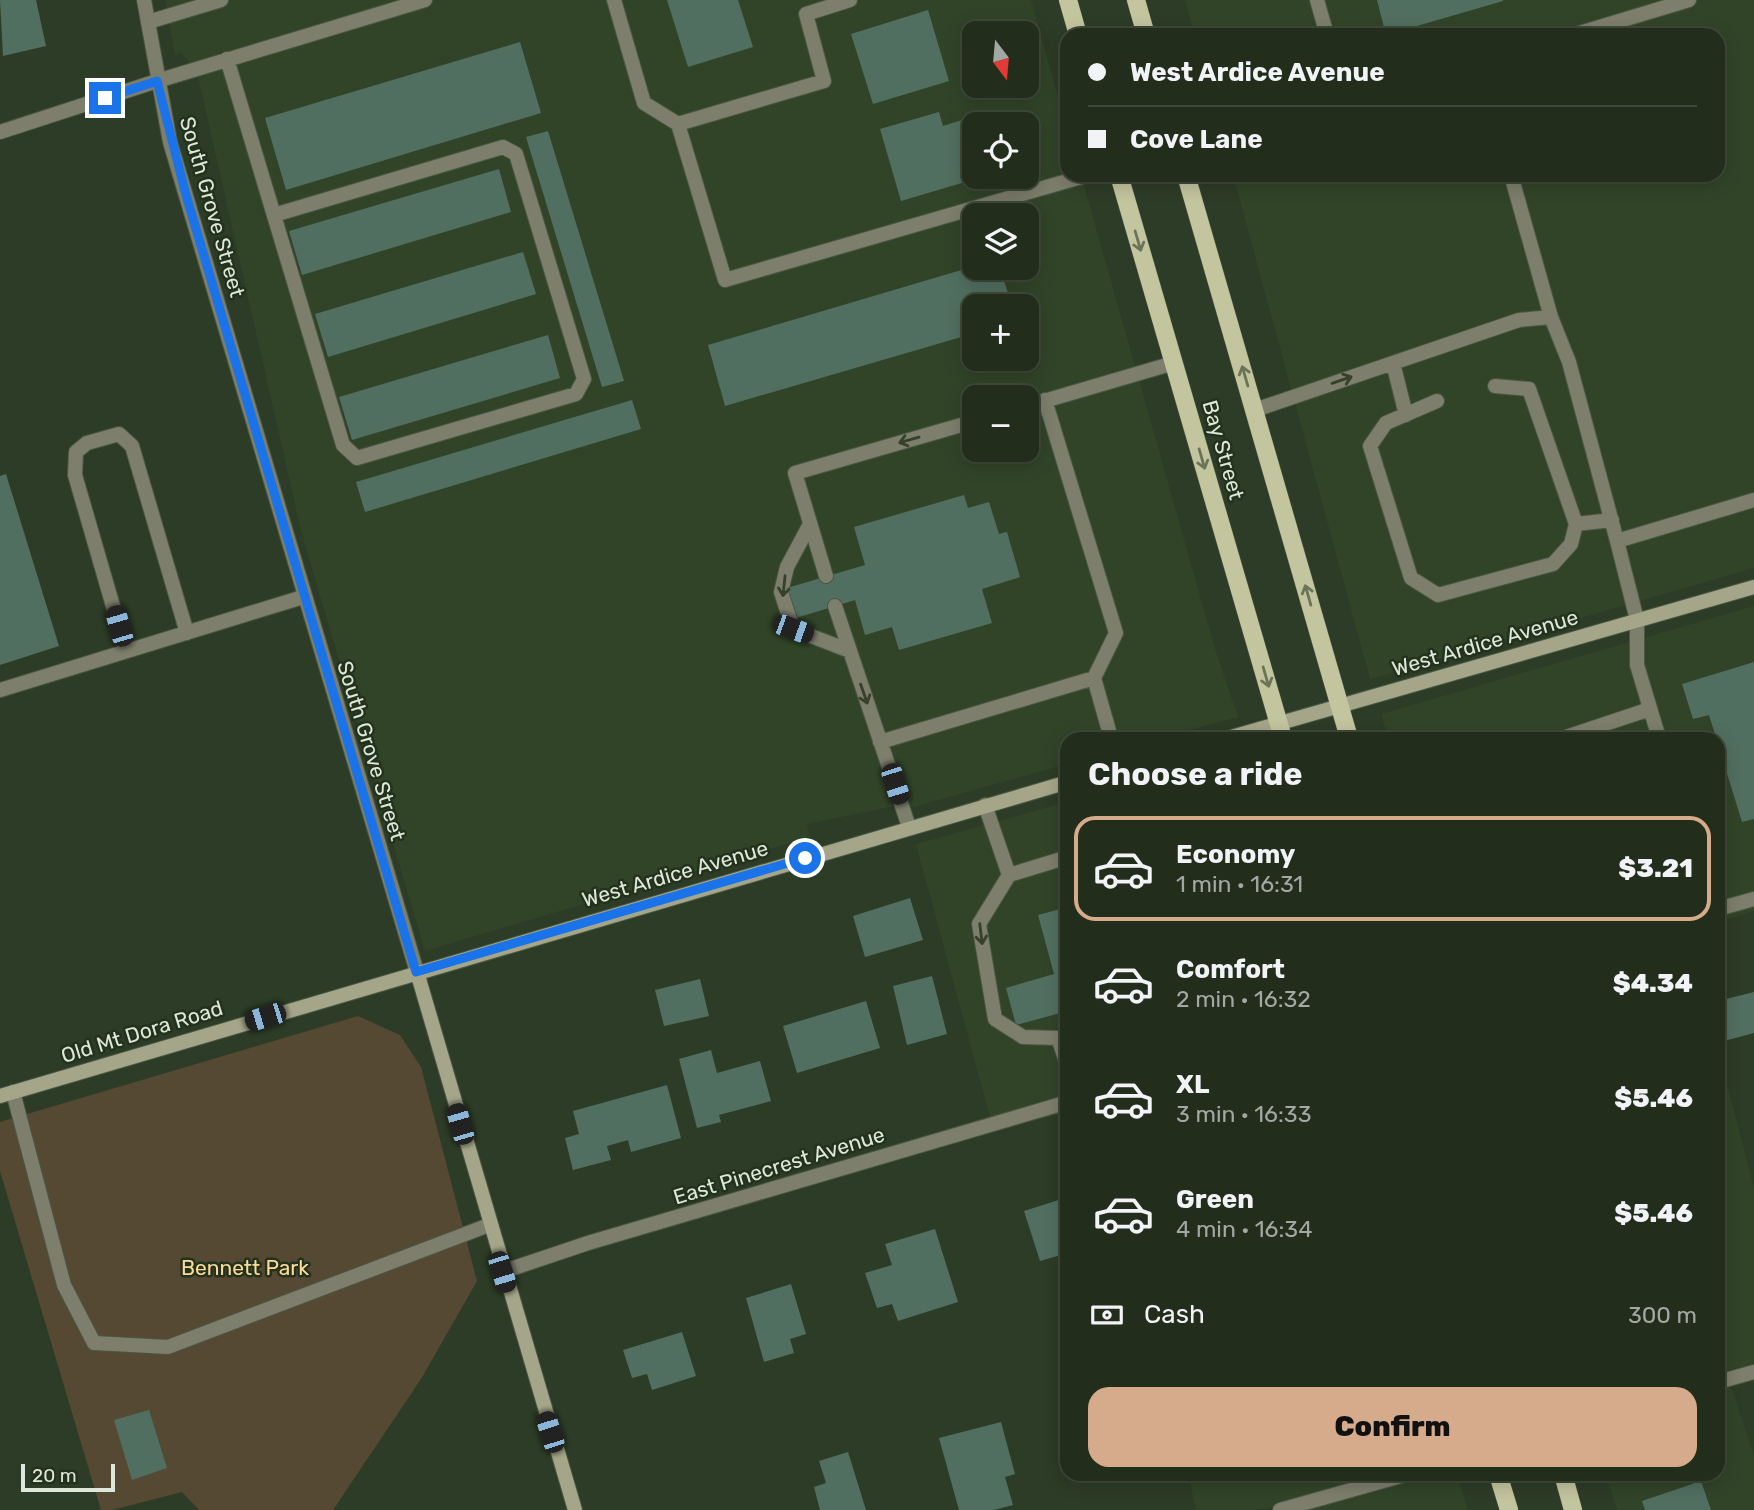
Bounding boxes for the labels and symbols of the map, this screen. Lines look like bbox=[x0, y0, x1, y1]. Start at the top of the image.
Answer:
north arrow bbox=[962, 21, 1040, 98]
route end bbox=[89, 82, 121, 114]
street label: South Grove Street bbox=[175, 114, 250, 300]
one-way arrow bbox=[1133, 229, 1146, 251]
one-way arrow bbox=[1237, 365, 1250, 387]
one-way arrow bbox=[1331, 373, 1353, 385]
street label: Bay Street bbox=[1197, 397, 1250, 502]
one-way arrow bbox=[898, 434, 920, 447]
one-way arrow bbox=[1196, 448, 1209, 470]
one-way arrow bbox=[777, 574, 790, 597]
one-way arrow bbox=[1301, 584, 1314, 607]
car bbox=[104, 603, 135, 649]
street label: West Ardice Avenue bbox=[1389, 604, 1581, 681]
car bbox=[770, 612, 817, 646]
street label: South Grove Street bbox=[332, 658, 411, 844]
one-way arrow bbox=[1260, 666, 1273, 688]
one-way arrow bbox=[858, 683, 871, 705]
car bbox=[879, 761, 912, 807]
street label: West Ardice Avenue bbox=[579, 835, 771, 912]
route start bbox=[789, 842, 821, 874]
one-way arrow bbox=[975, 922, 988, 945]
street label: Old Mt Dora Road bbox=[58, 995, 226, 1068]
car bbox=[242, 1001, 289, 1033]
car bbox=[445, 1101, 476, 1147]
street label: East Pinecrest Avenue bbox=[670, 1121, 888, 1210]
car bbox=[486, 1249, 519, 1295]
park label: Bennett Park bbox=[181, 1255, 309, 1280]
car bbox=[534, 1409, 567, 1455]
scale bar bbox=[21, 1461, 116, 1493]

